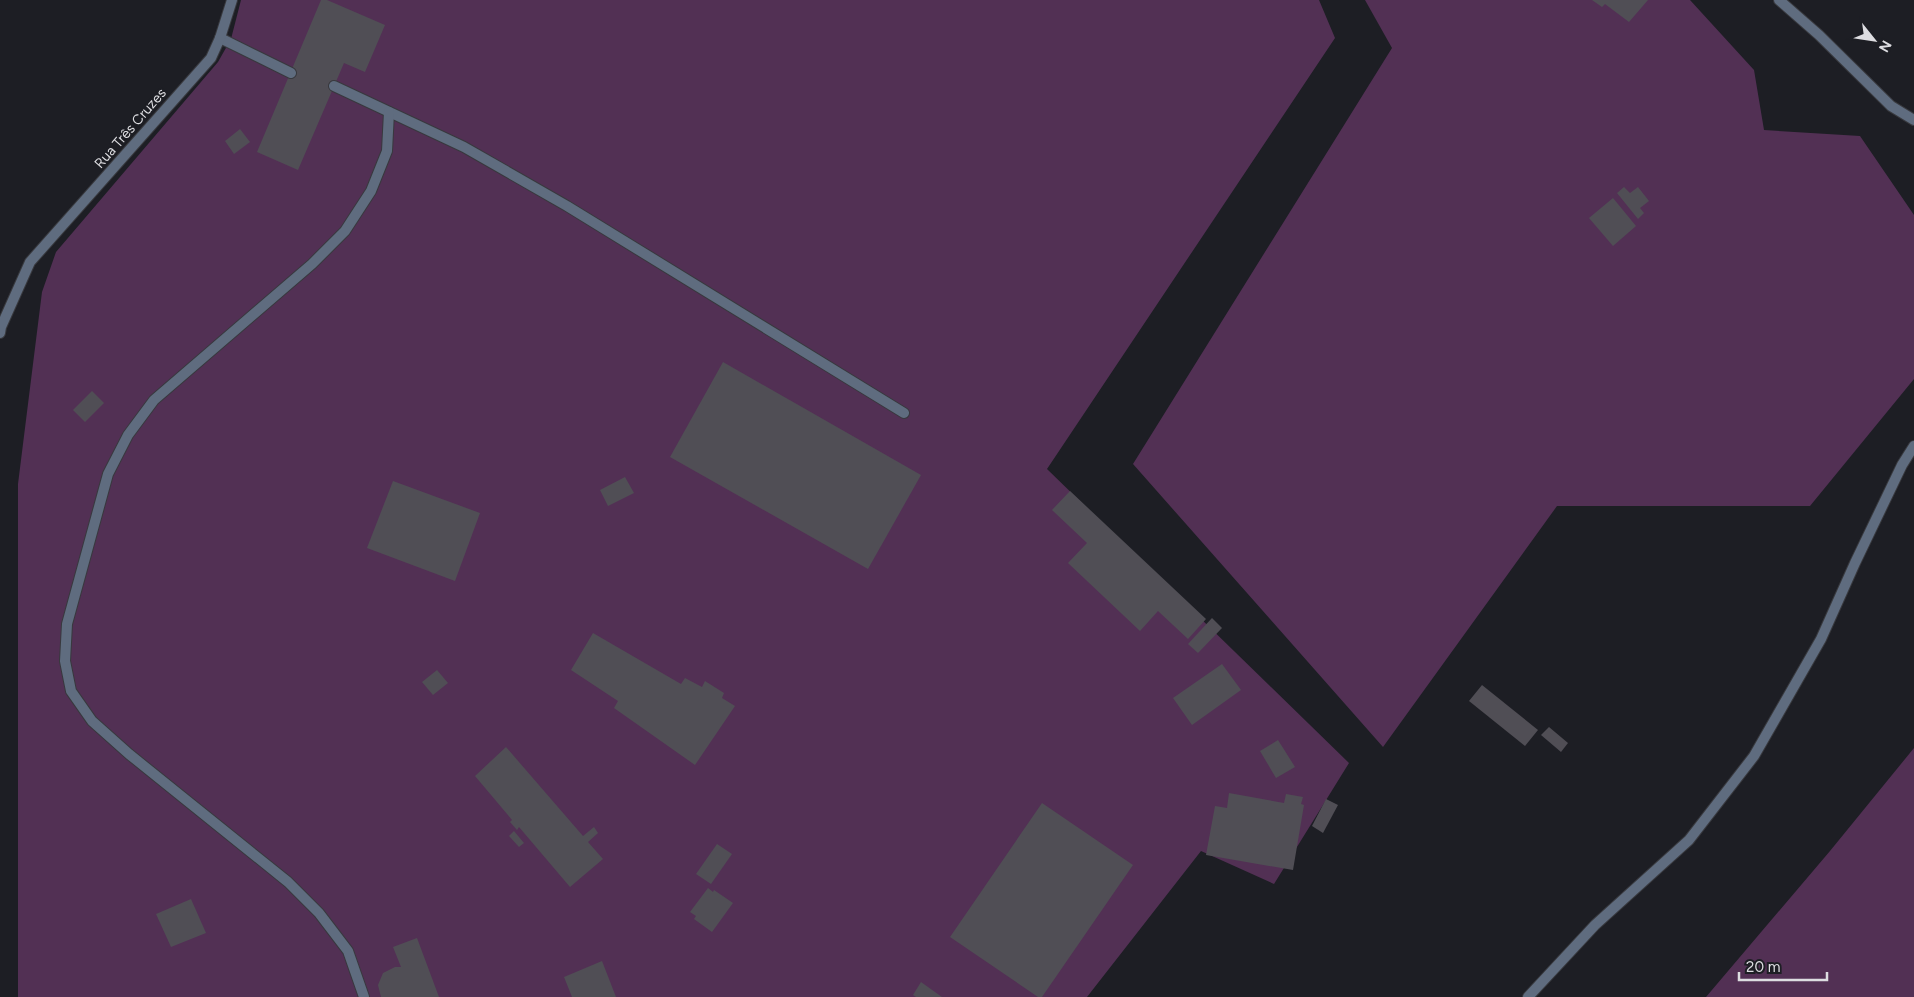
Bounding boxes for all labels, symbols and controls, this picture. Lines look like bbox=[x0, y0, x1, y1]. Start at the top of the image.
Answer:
north arrow bbox=[1849, 15, 1899, 65]
text: N bbox=[1875, 37, 1895, 55]
street label: Rua Três Cruzes bbox=[91, 85, 170, 172]
scale bar bbox=[1739, 950, 1826, 982]
text: 20 m bbox=[1746, 958, 1780, 976]

